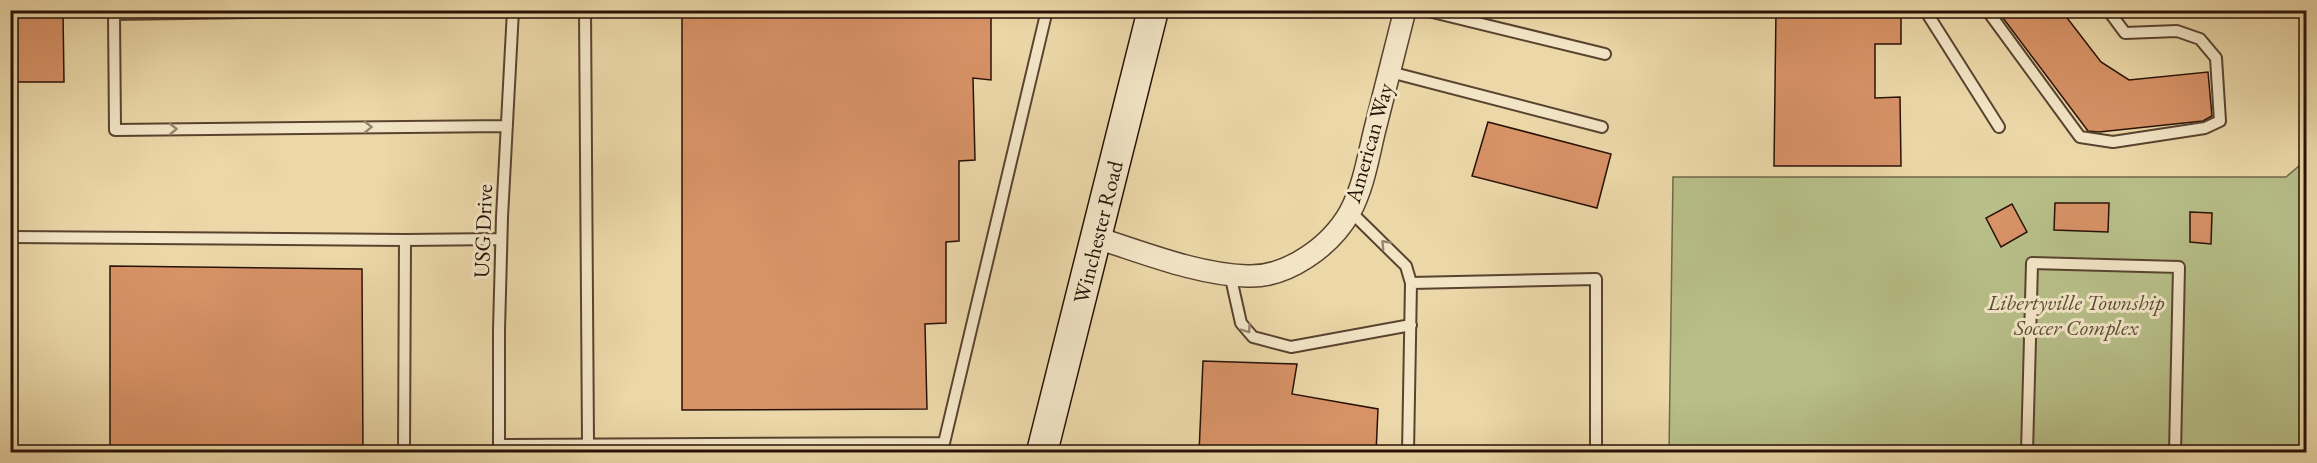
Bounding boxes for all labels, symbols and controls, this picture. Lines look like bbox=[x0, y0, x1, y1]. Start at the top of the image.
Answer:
street label: American Way bbox=[1338, 79, 1400, 207]
one-way arrow bbox=[364, 121, 373, 133]
one-way arrow bbox=[169, 123, 178, 135]
street label: Winchester Road bbox=[1066, 157, 1130, 306]
street label: USG Drive bbox=[467, 183, 499, 278]
one-way arrow bbox=[1382, 241, 1393, 252]
park label: Libertyville Township Soccer Complex bbox=[1987, 288, 2165, 342]
one-way arrow bbox=[1240, 323, 1251, 334]

